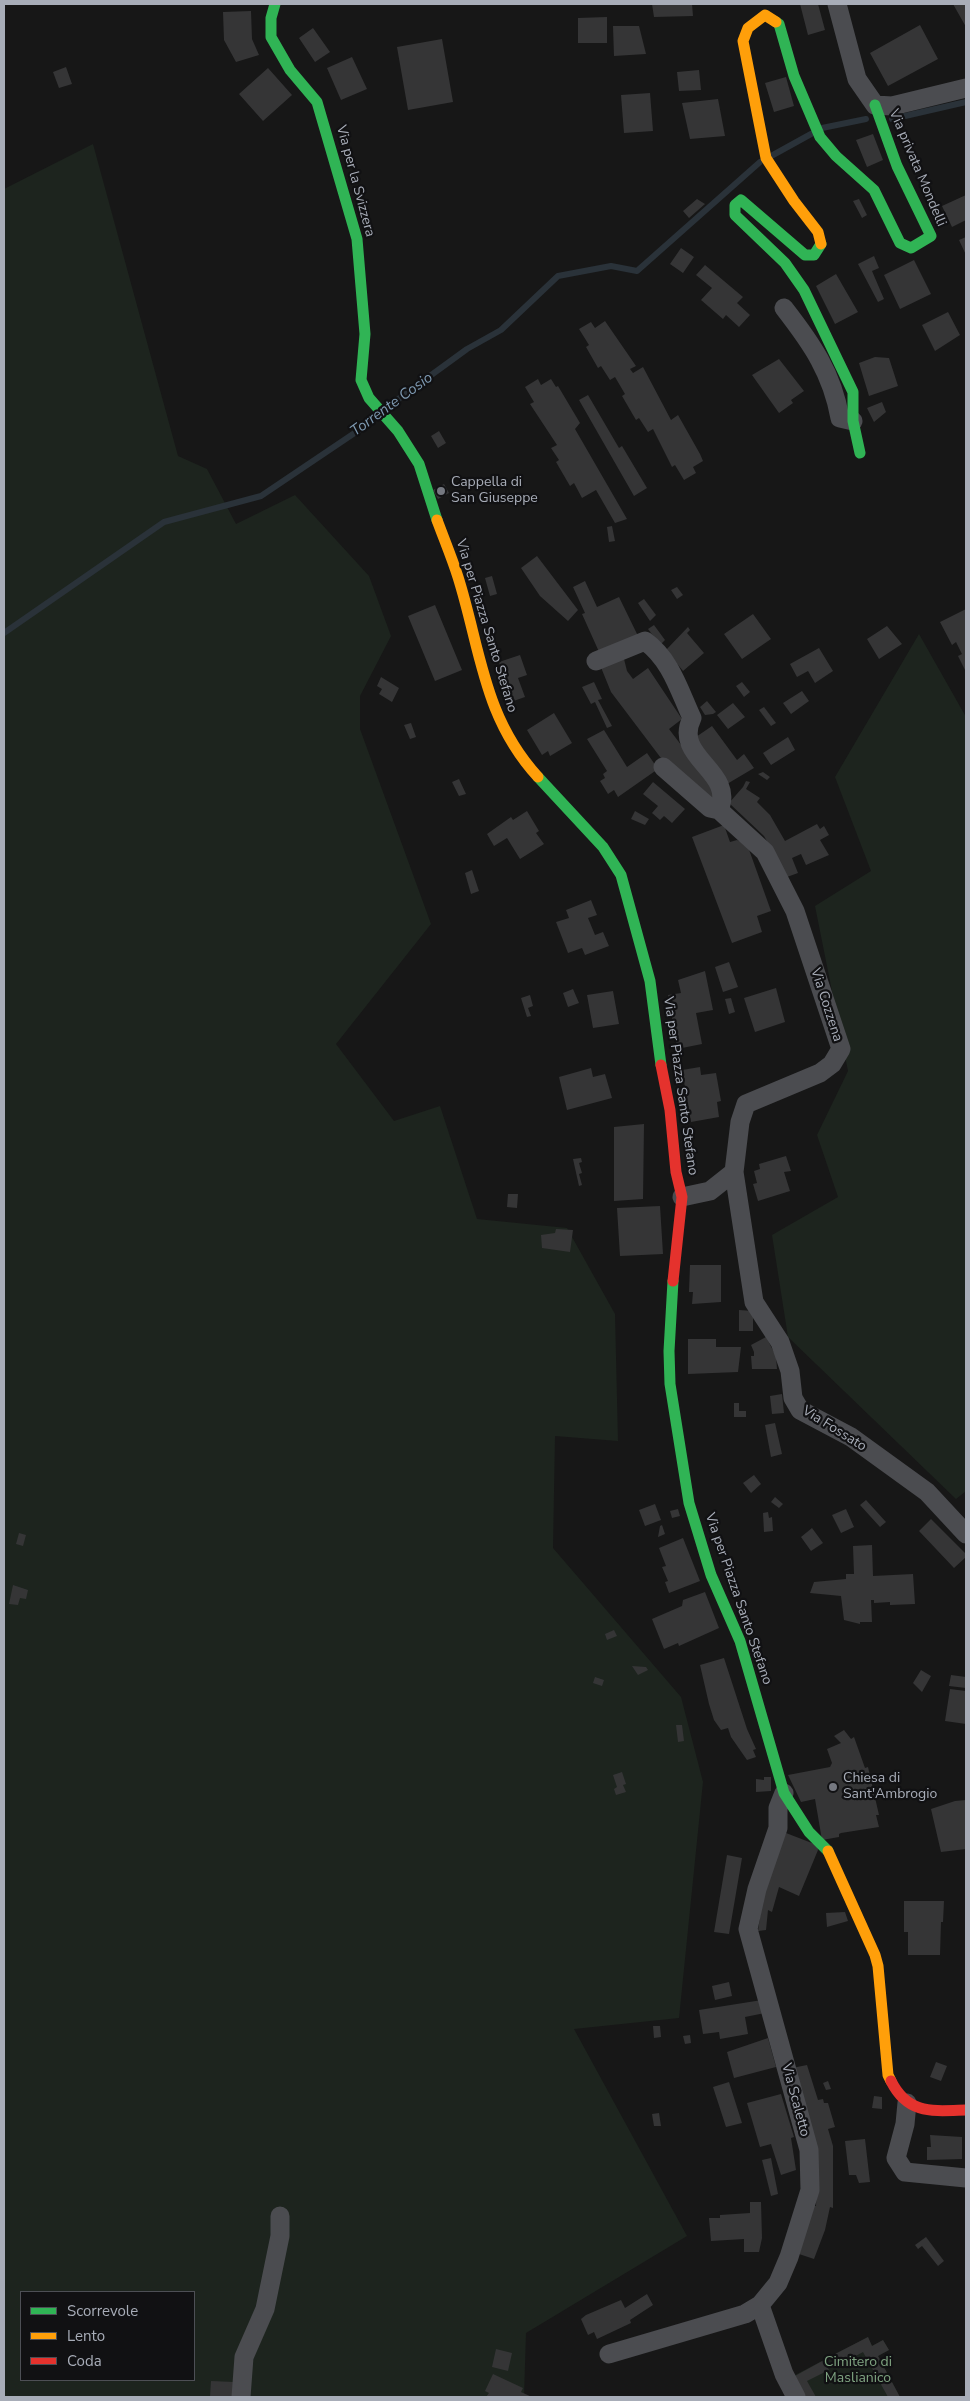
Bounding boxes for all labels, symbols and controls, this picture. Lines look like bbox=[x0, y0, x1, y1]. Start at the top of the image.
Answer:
street label: Via privata Mondelli bbox=[885, 107, 949, 229]
street label: Via per la Svizzera bbox=[332, 123, 378, 239]
water label: Torrente Cosio bbox=[347, 369, 437, 441]
place label: Cappella di San Giuseppe bbox=[451, 475, 538, 508]
marker: Cappella di San Giuseppe bbox=[435, 485, 447, 497]
street label: Via per Piazza Santo Stefano bbox=[452, 537, 520, 715]
street label: Via Cozzena bbox=[806, 966, 846, 1044]
street label: Via per Piazza Santo Stefano bbox=[659, 996, 701, 1176]
street label: Via Fossato bbox=[799, 1403, 869, 1455]
street label: Via per Piazza Santo Stefano bbox=[701, 1511, 775, 1687]
place label: Chiesa di Sant'Ambrogio bbox=[843, 1771, 937, 1804]
marker: Chiesa di Sant'Ambrogio bbox=[827, 1781, 839, 1793]
street label: Via Scaletto bbox=[777, 2062, 813, 2138]
legend bbox=[20, 2291, 195, 2381]
text: Scorrevole bbox=[67, 2301, 138, 2321]
text: Lento bbox=[67, 2326, 105, 2346]
text: Coda bbox=[67, 2351, 102, 2371]
park label: Cimitero di Maslianico bbox=[824, 2355, 892, 2388]

